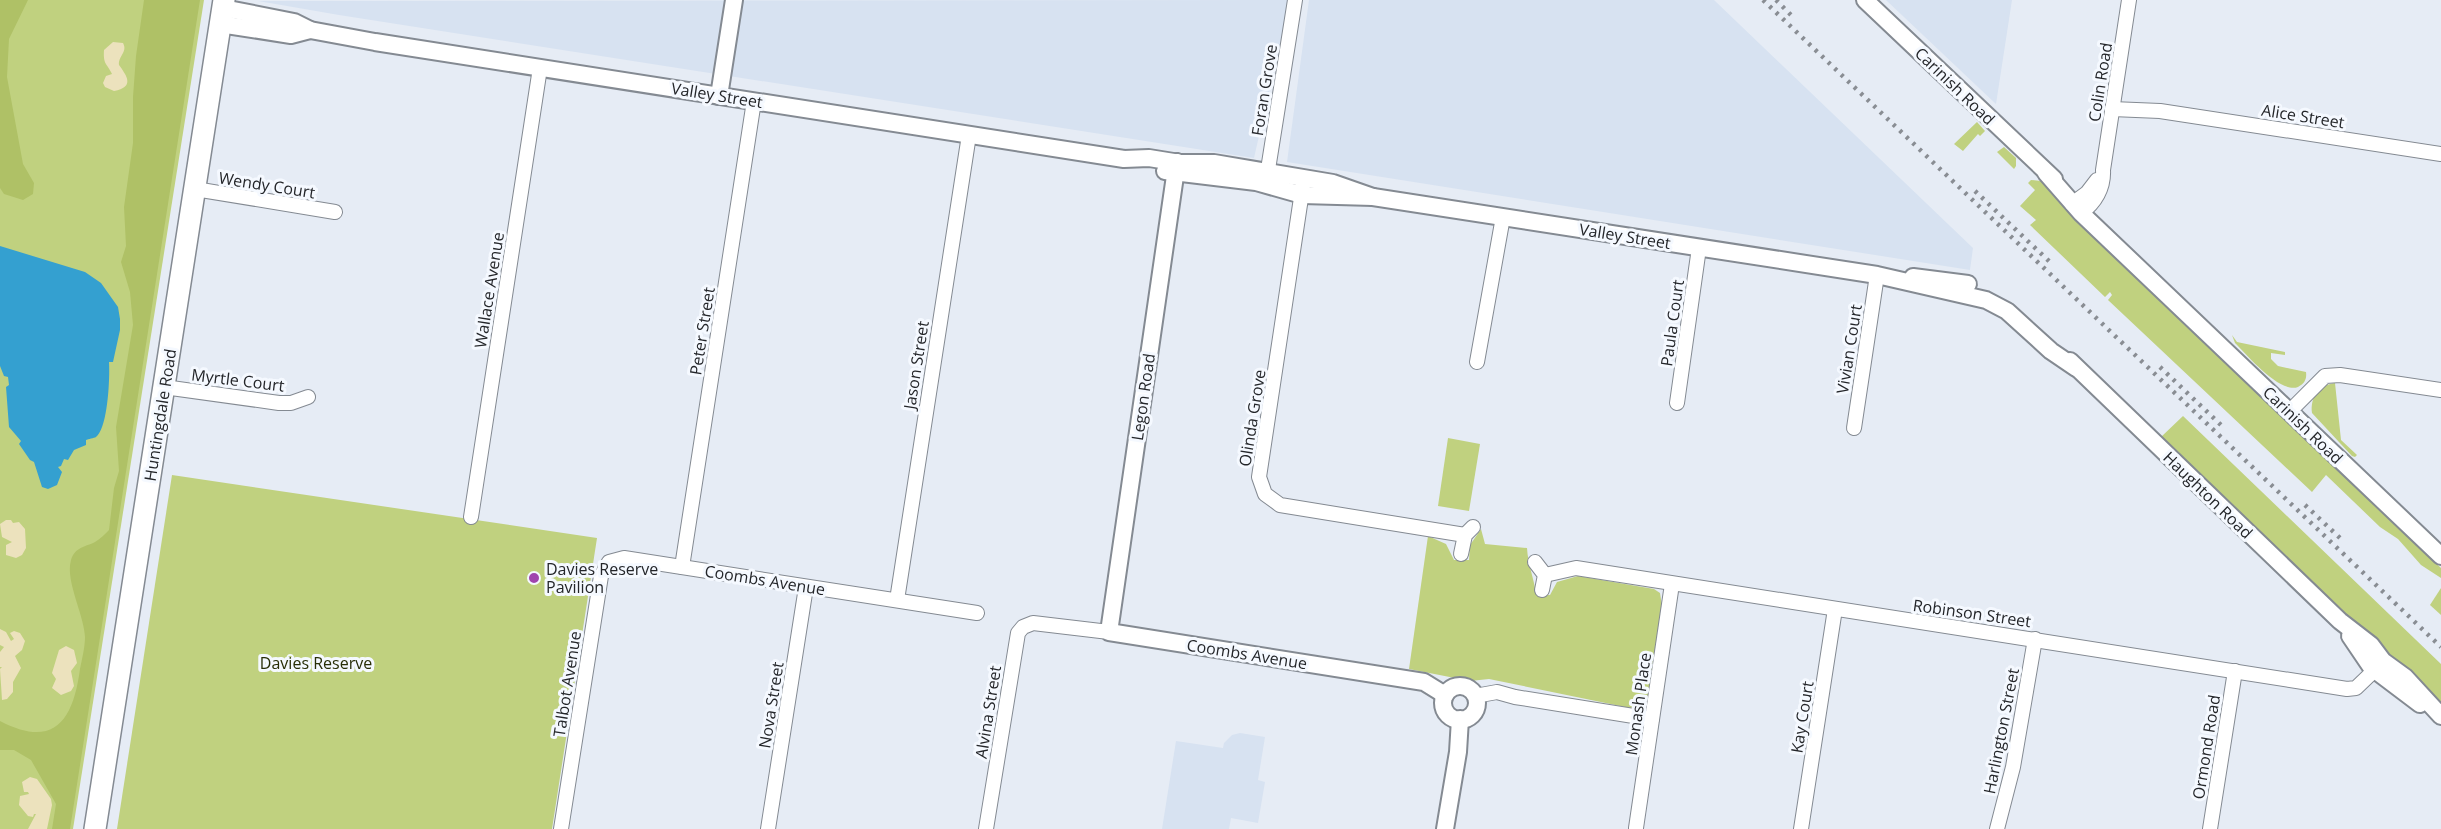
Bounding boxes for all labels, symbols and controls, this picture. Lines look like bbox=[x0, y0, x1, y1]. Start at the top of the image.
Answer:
street label: Colin Road bbox=[2083, 41, 2117, 123]
street label: Carinish Road bbox=[1910, 42, 2000, 130]
street label: Foran Grove bbox=[1246, 43, 1282, 137]
street label: Valley Street bbox=[670, 77, 765, 113]
street label: Alice Street bbox=[2260, 99, 2346, 133]
street label: Wendy Court bbox=[217, 167, 317, 204]
street label: Valley Street bbox=[1578, 218, 1673, 254]
street label: Wallace Avenue bbox=[469, 230, 509, 350]
street label: Paula Court bbox=[1655, 278, 1689, 368]
street label: Peter Street bbox=[684, 285, 720, 377]
street label: Vivian Court bbox=[1831, 302, 1867, 395]
street label: Jason Street bbox=[898, 319, 934, 413]
street label: Huntingdale Road bbox=[139, 347, 181, 483]
street label: Legon Road bbox=[1126, 352, 1160, 442]
street label: Myrtle Court bbox=[190, 363, 286, 397]
street label: Olinda Grove bbox=[1233, 368, 1271, 468]
street label: Carinish Road bbox=[2258, 381, 2348, 469]
street label: Haughton Road bbox=[2158, 447, 2258, 543]
place label: Davies Reserve Pavilion bbox=[546, 558, 658, 598]
street label: Coombs Avenue bbox=[703, 560, 827, 600]
marker: Davies Reserve Pavilion bbox=[527, 571, 541, 585]
street label: Robinson Street bbox=[1912, 594, 2033, 632]
street label: Talbot Avenue bbox=[548, 630, 586, 738]
street label: Coombs Avenue bbox=[1185, 634, 1309, 674]
street label: Monash Place bbox=[1620, 651, 1656, 757]
park label: Davies Reserve bbox=[260, 652, 372, 674]
street label: Nova Street bbox=[753, 660, 789, 750]
street label: Alvina Street bbox=[970, 664, 1006, 760]
street label: Harlington Street bbox=[1978, 666, 2024, 796]
street label: Kay Court bbox=[1785, 679, 1819, 755]
street label: Ormond Road bbox=[2187, 693, 2225, 801]

